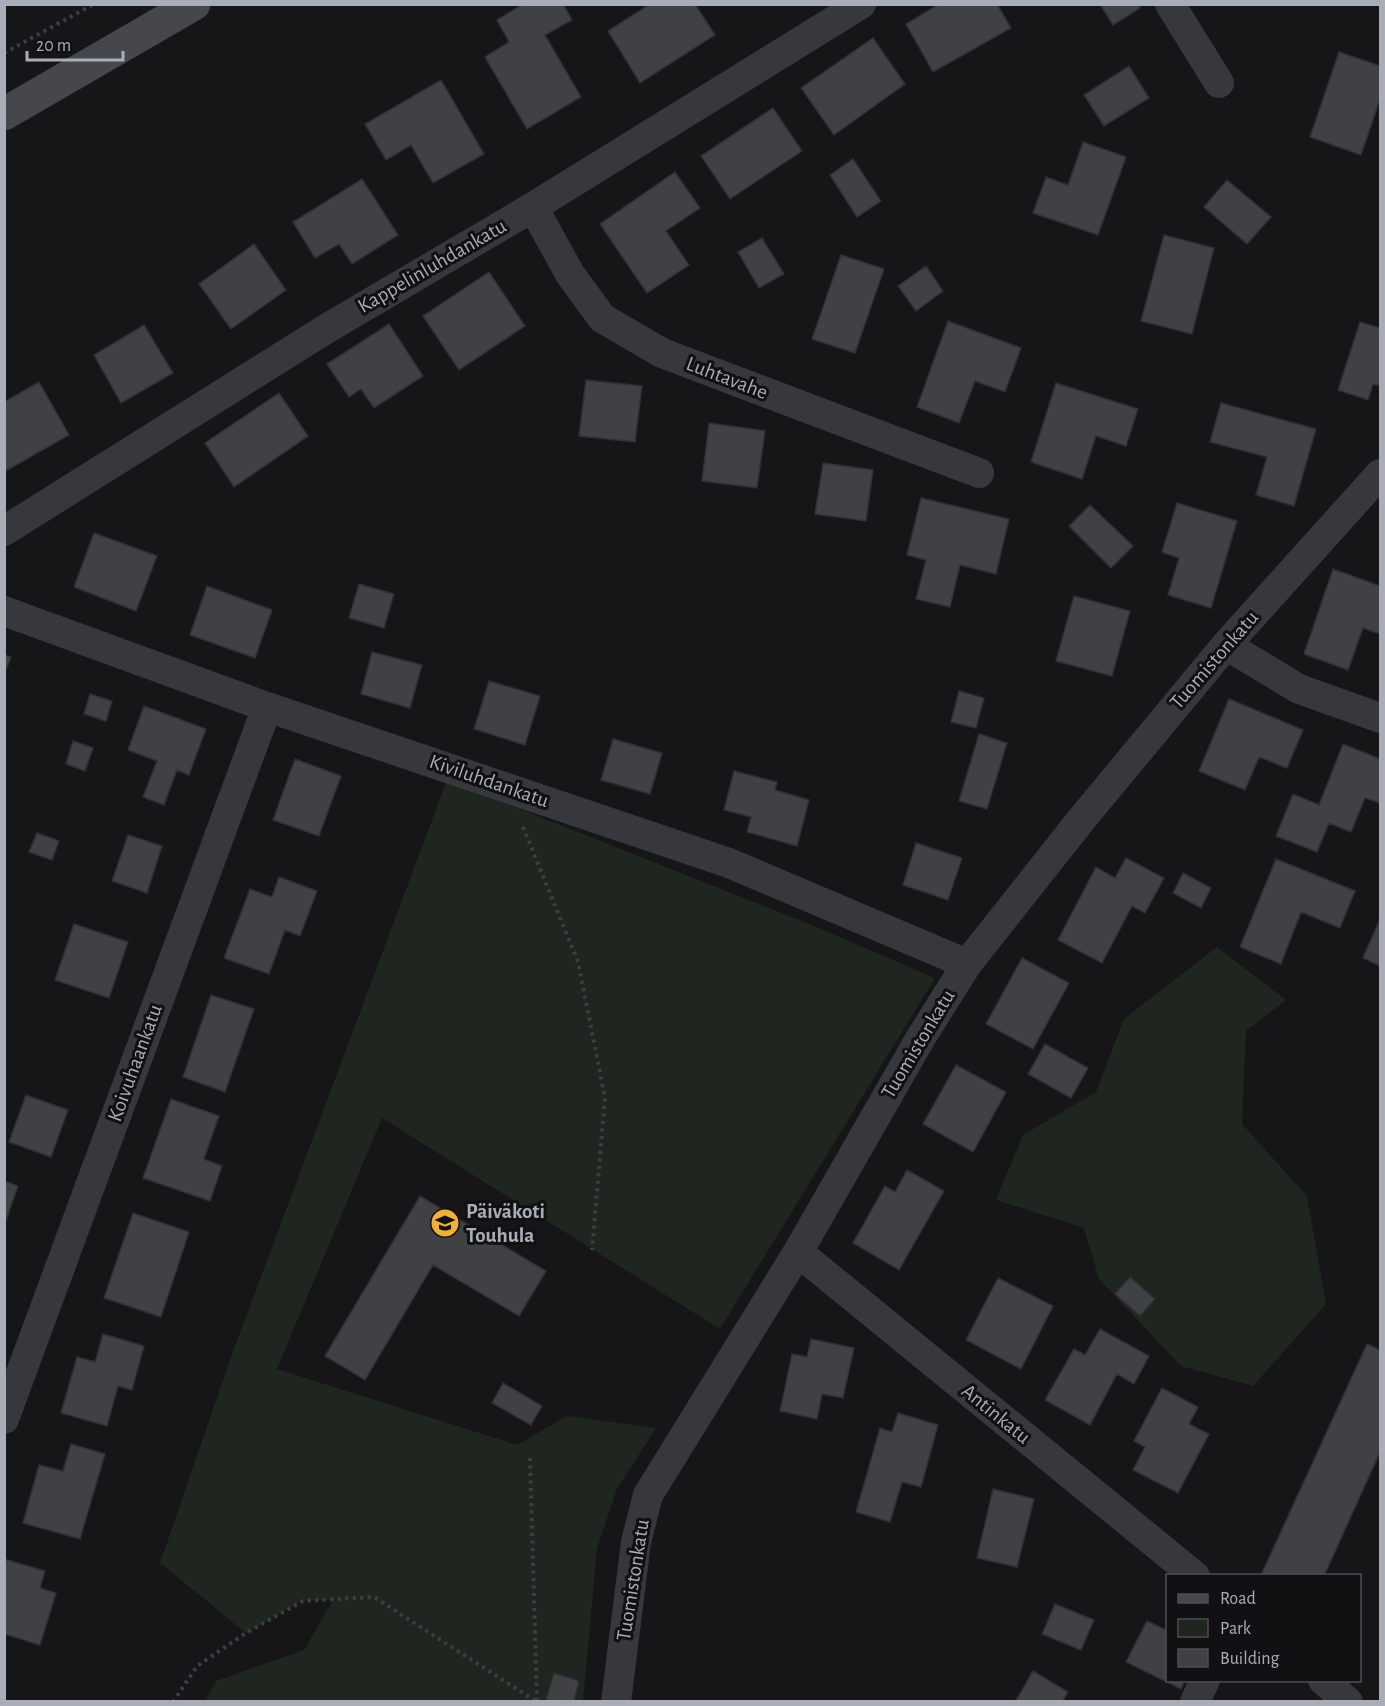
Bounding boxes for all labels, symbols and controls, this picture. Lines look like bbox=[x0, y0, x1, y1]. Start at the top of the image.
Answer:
scale bar bbox=[27, 24, 123, 62]
text: 20 m bbox=[36, 37, 71, 55]
street label: Kappelinluhdankatu bbox=[354, 215, 510, 317]
street label: Luhtavahe bbox=[683, 353, 771, 403]
street label: Tuomistonkatu bbox=[1166, 607, 1262, 713]
street label: Kiviluhdankatu bbox=[427, 751, 552, 811]
street label: Tuomistonkatu bbox=[877, 986, 959, 1102]
street label: Koivuhaankatu bbox=[104, 1001, 166, 1124]
place label: Päiväkoti Touhula bbox=[466, 1201, 545, 1246]
school or university icon: Päiväkoti Touhula bbox=[429, 1207, 461, 1239]
street label: Antinkatu bbox=[958, 1380, 1035, 1448]
street label: Tuomistonkatu bbox=[613, 1517, 653, 1642]
legend bbox=[1166, 1574, 1361, 1682]
text: Road bbox=[1220, 1590, 1256, 1608]
text: Park bbox=[1220, 1620, 1252, 1638]
text: Building bbox=[1220, 1650, 1280, 1668]

